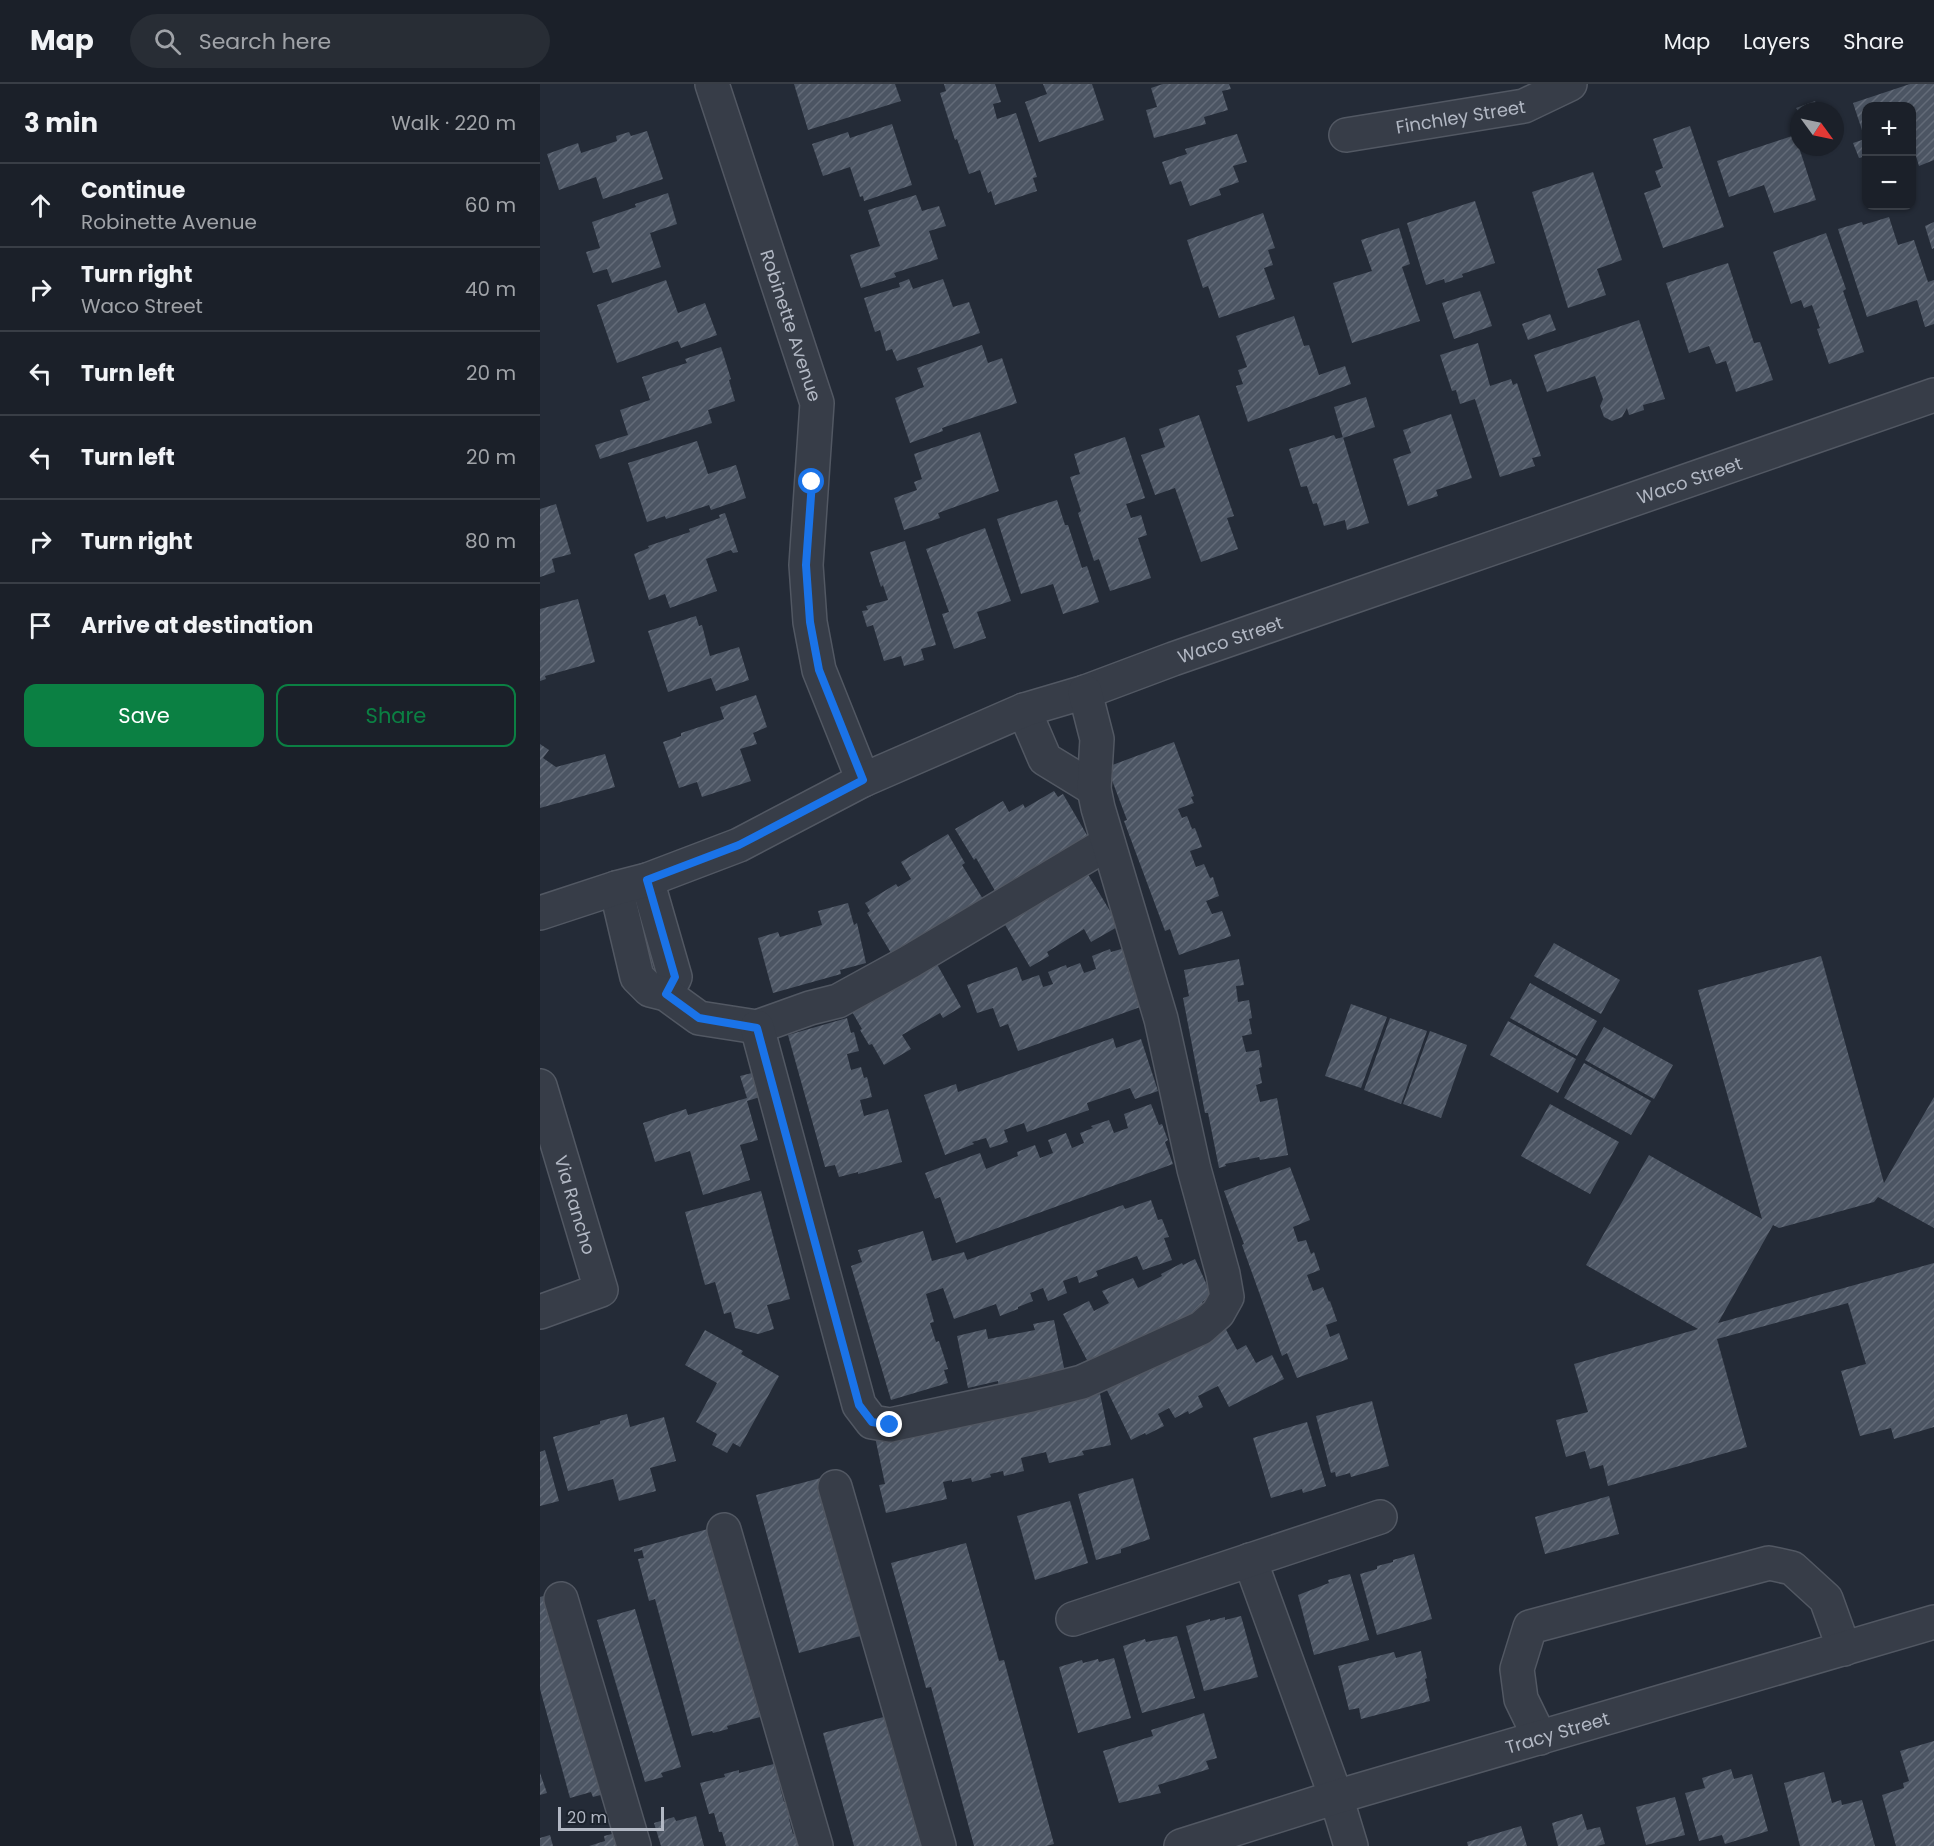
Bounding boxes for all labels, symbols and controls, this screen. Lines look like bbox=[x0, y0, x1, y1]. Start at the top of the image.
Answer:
search box bbox=[130, 14, 550, 68]
text: Map bbox=[30, 21, 94, 60]
icon: search bbox=[151, 25, 184, 58]
text: Search here bbox=[199, 26, 331, 57]
text: Map bbox=[1664, 27, 1710, 56]
text: Layers bbox=[1743, 27, 1810, 56]
text: Share bbox=[1843, 27, 1904, 56]
street label: Finchley Street bbox=[1394, 93, 1527, 139]
north arrow bbox=[1790, 102, 1844, 156]
map controls bbox=[1862, 102, 1916, 210]
button: + bbox=[1862, 102, 1916, 156]
text: 3 min bbox=[24, 105, 98, 141]
text: Walk · 220 m bbox=[391, 109, 516, 137]
button: − bbox=[1862, 156, 1916, 210]
text: Continue bbox=[81, 175, 185, 206]
icon: ahead bbox=[24, 189, 57, 222]
text: 60 m bbox=[465, 191, 516, 219]
text: Robinette Avenue bbox=[81, 208, 257, 236]
street label: Robinette Avenue bbox=[755, 246, 828, 404]
text: Turn right bbox=[81, 259, 192, 290]
icon: right bbox=[24, 273, 57, 306]
text: 40 m bbox=[465, 275, 516, 303]
text: Waco Street bbox=[81, 292, 203, 320]
icon: left bbox=[24, 357, 57, 390]
text: Turn left bbox=[81, 358, 175, 389]
text: 20 m bbox=[466, 359, 516, 387]
icon: left bbox=[24, 441, 57, 474]
text: Turn left bbox=[81, 442, 175, 473]
text: 20 m bbox=[466, 443, 516, 471]
street label: Waco Street bbox=[1633, 450, 1745, 510]
route start bbox=[798, 468, 824, 494]
icon: right bbox=[24, 525, 57, 558]
text: Turn right bbox=[81, 526, 192, 557]
text: 80 m bbox=[465, 527, 516, 555]
icon: arrive bbox=[24, 609, 57, 642]
street label: Waco Street bbox=[1174, 609, 1286, 669]
text: Arrive at destination bbox=[81, 610, 313, 641]
button: Save bbox=[24, 684, 264, 747]
button: Share bbox=[276, 684, 516, 747]
street label: Via Rancho bbox=[549, 1152, 602, 1257]
route end bbox=[876, 1411, 902, 1437]
street label: Tracy Street bbox=[1502, 1705, 1612, 1759]
scale bar bbox=[558, 1804, 664, 1832]
text: 20 m bbox=[567, 1806, 607, 1829]

